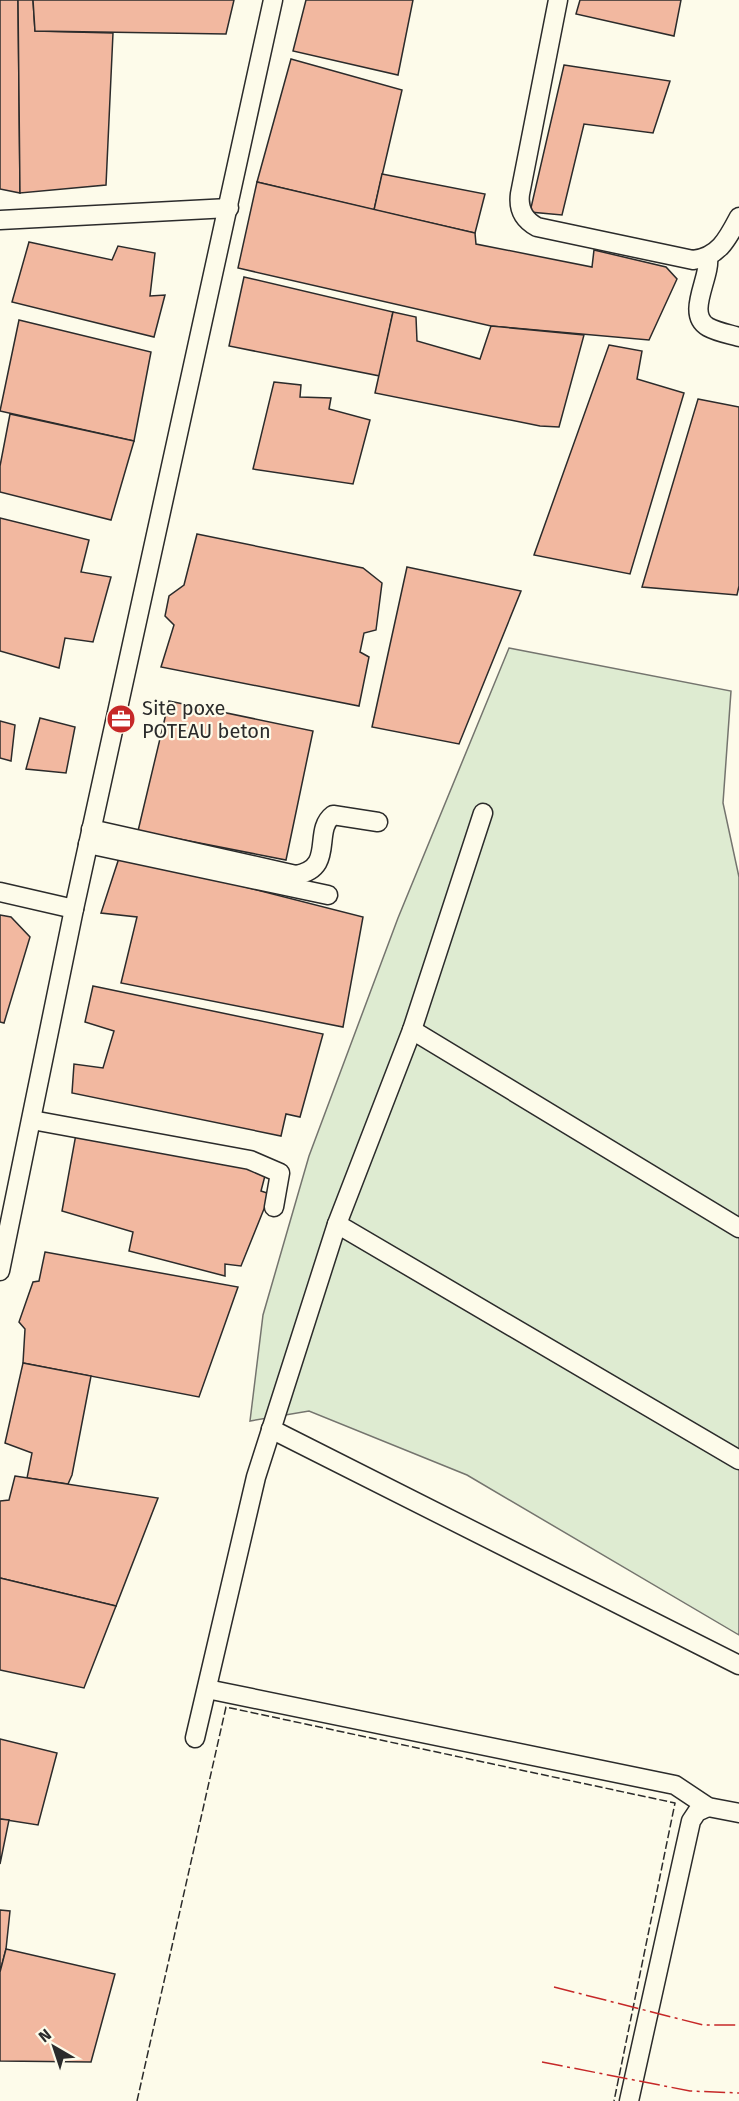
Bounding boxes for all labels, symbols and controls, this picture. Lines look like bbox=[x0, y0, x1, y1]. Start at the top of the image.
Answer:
place label: Site poxe POTEAU beton bbox=[142, 696, 271, 743]
office icon: Site poxe POTEAU beton bbox=[105, 703, 137, 735]
north arrow bbox=[24, 2017, 84, 2077]
text: N bbox=[35, 2025, 55, 2046]

